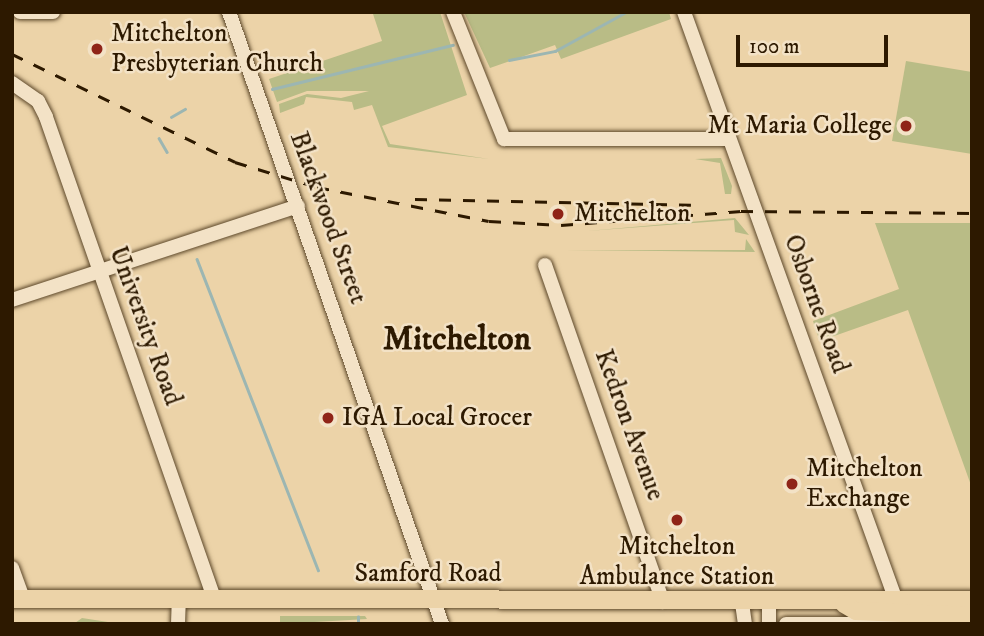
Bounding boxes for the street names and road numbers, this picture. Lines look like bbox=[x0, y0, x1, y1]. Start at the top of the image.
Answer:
street label: Blackwood Street bbox=[282, 128, 374, 308]
street label: Osborne Road bbox=[777, 230, 855, 378]
street label: University Road bbox=[102, 242, 188, 410]
street label: Kedron Avenue bbox=[587, 345, 671, 505]
street label: Samford Road bbox=[355, 558, 501, 590]

